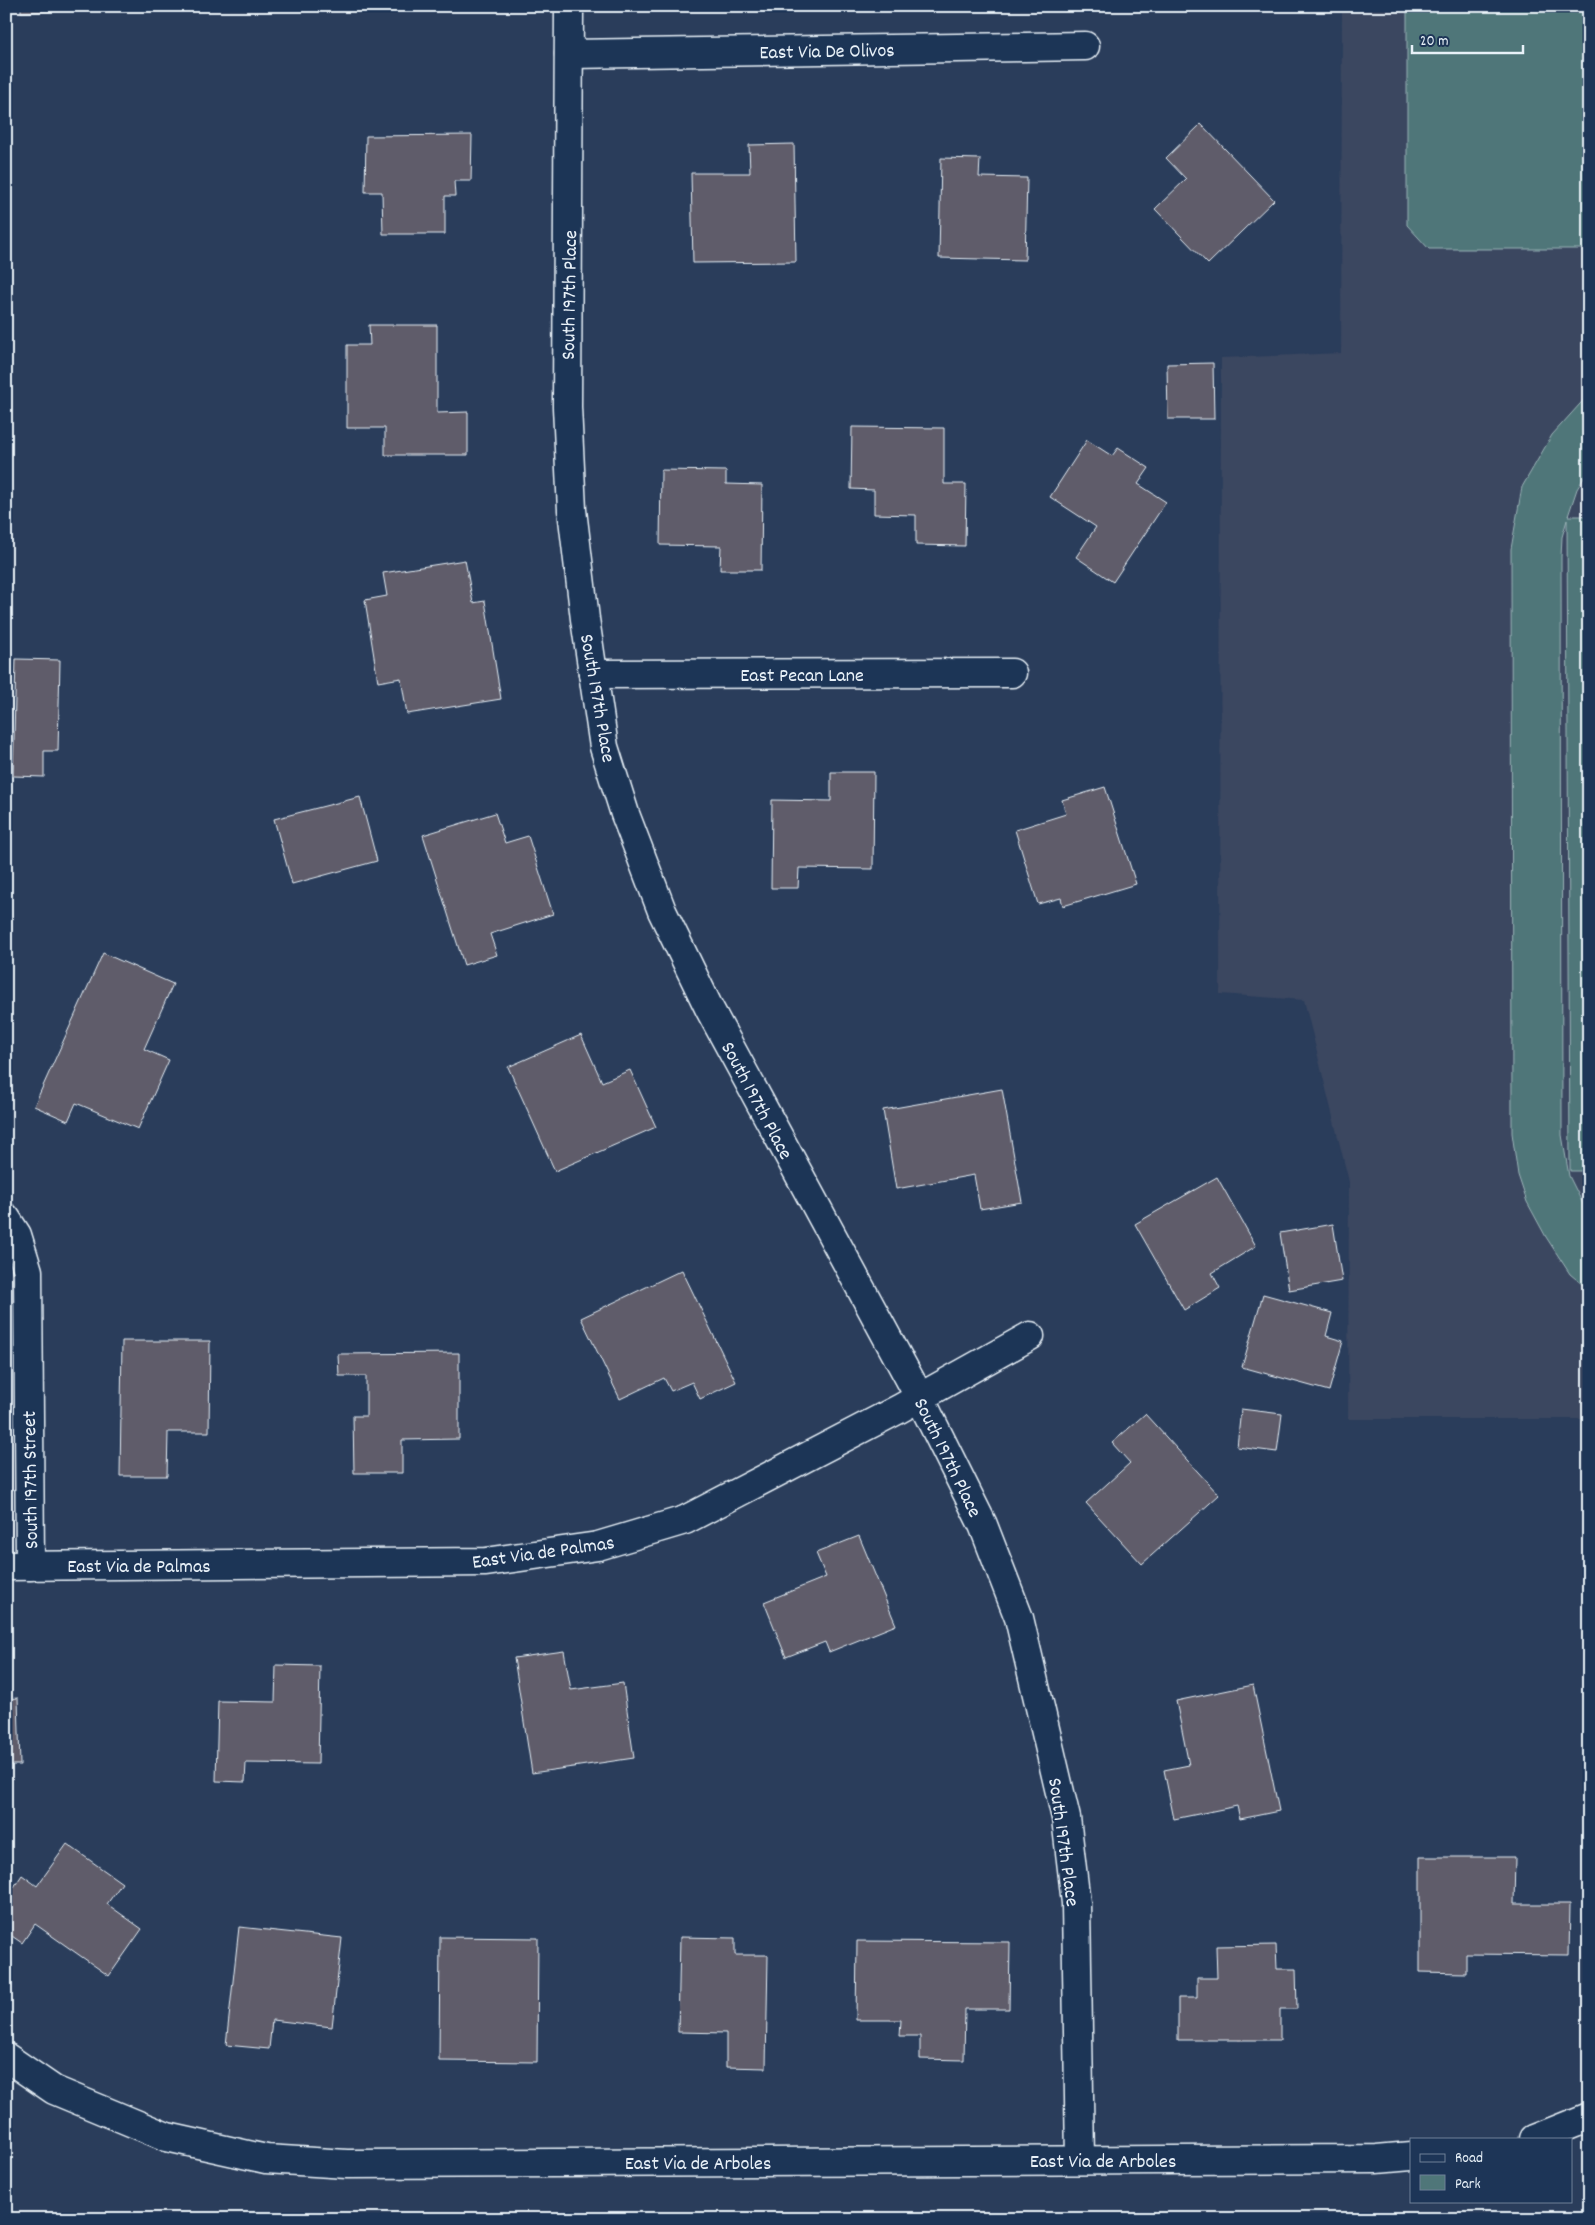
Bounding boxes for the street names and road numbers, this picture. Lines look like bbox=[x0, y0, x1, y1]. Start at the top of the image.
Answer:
street label: East Via De Olivos bbox=[759, 38, 895, 68]
street label: South 197th Place bbox=[556, 230, 586, 360]
street label: South 197th Place bbox=[571, 632, 621, 765]
street label: East Pecan Lane bbox=[740, 663, 864, 691]
street label: South 197th Place bbox=[713, 1038, 798, 1165]
street label: South 197th Place bbox=[905, 1394, 987, 1523]
street label: South 197th Street bbox=[17, 1411, 47, 1549]
street label: East Via de Palmas bbox=[470, 1530, 616, 1578]
street label: East Via de Palmas bbox=[67, 1554, 211, 1582]
street label: South 197th Place bbox=[1039, 1776, 1085, 1909]
street label: East Via de Arboles bbox=[1030, 2149, 1176, 2177]
street label: East Via de Arboles bbox=[625, 2151, 771, 2179]

